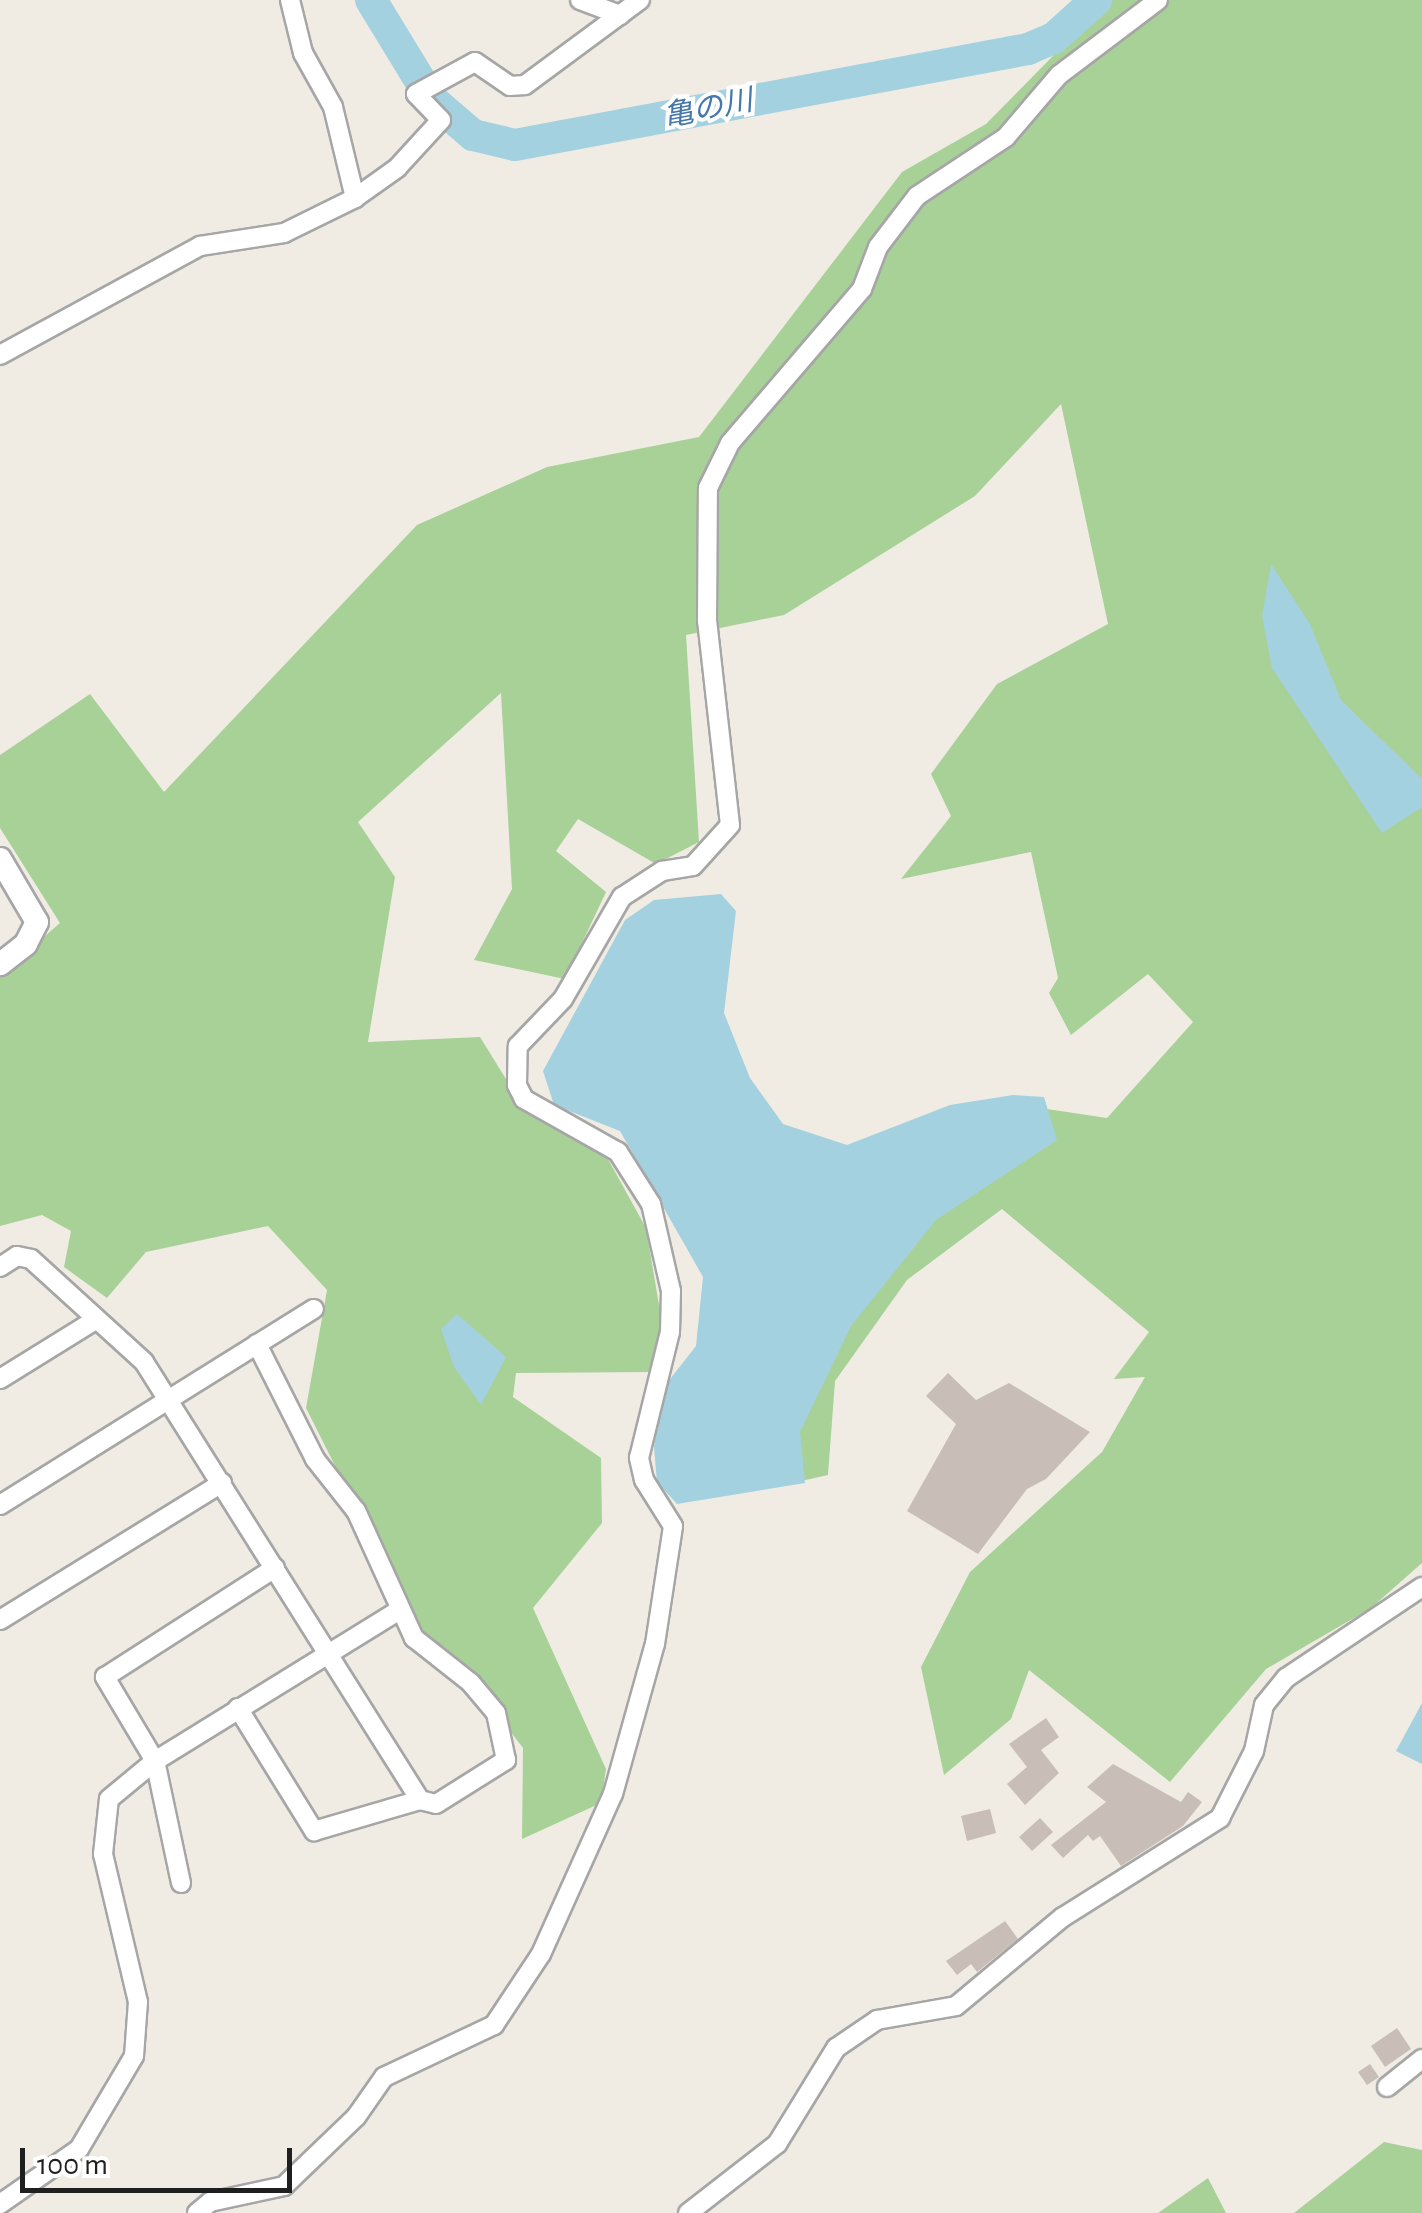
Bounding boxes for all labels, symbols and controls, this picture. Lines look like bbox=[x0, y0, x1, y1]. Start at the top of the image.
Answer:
water label: 亀の川 bbox=[660, 83, 756, 135]
scale bar bbox=[25, 2128, 298, 2190]
text: 100 m bbox=[37, 2150, 108, 2180]

